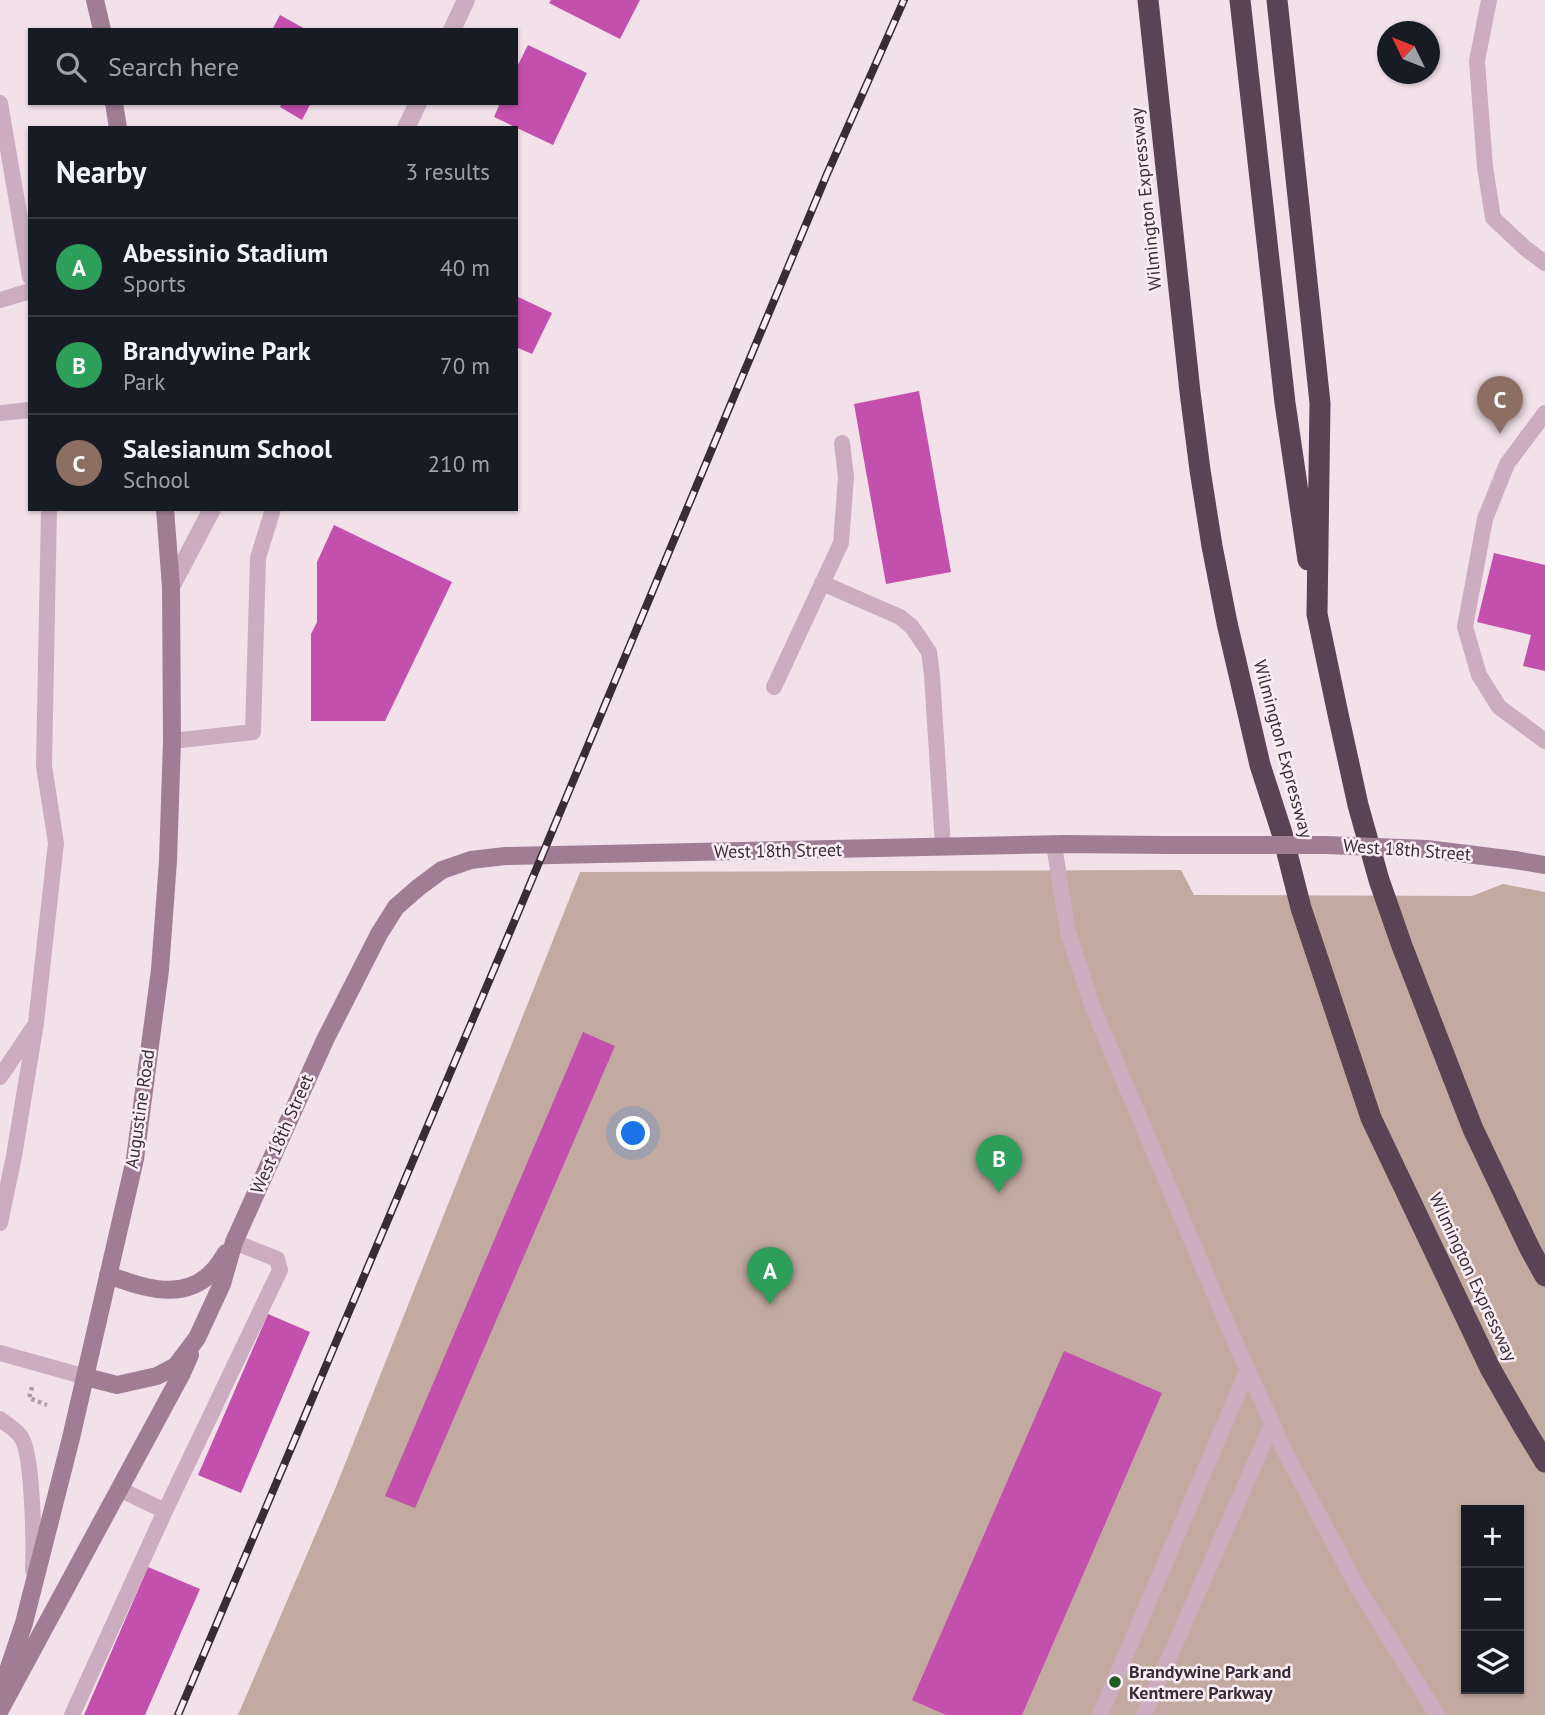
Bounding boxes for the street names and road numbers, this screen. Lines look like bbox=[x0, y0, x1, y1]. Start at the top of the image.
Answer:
street label: Wilmington Expressway bbox=[1124, 106, 1167, 292]
street label: Wilmington Expressway bbox=[1249, 657, 1319, 841]
street label: West 18th Street bbox=[1342, 834, 1472, 865]
street label: West 18th Street bbox=[714, 838, 842, 863]
street label: Augustine Road bbox=[120, 1048, 159, 1170]
street label: West 18th Street bbox=[245, 1071, 318, 1197]
street label: Wilmington Expressway bbox=[1424, 1189, 1523, 1365]

